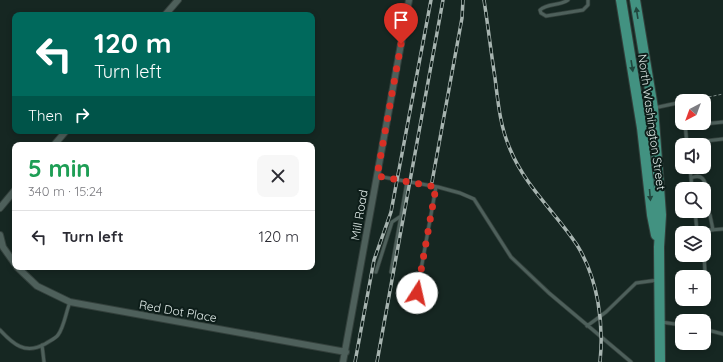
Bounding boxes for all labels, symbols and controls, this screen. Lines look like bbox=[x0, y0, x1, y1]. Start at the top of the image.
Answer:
pin bbox=[384, 3, 418, 44]
one-way arrow bbox=[634, 7, 640, 20]
icon: arrive bbox=[390, 9, 412, 31]
text: 120 m bbox=[94, 25, 172, 60]
icon: left bbox=[28, 28, 80, 80]
street label: North Washington Street bbox=[635, 53, 669, 191]
text: Turn left bbox=[94, 60, 162, 83]
one-way arrow bbox=[629, 60, 635, 72]
north arrow bbox=[675, 94, 711, 130]
map controls bbox=[675, 94, 711, 350]
icon: right bbox=[71, 104, 93, 126]
text: Then bbox=[28, 106, 63, 125]
button: sound bbox=[675, 138, 711, 174]
text: 5 min bbox=[28, 153, 91, 183]
button: close bbox=[257, 155, 299, 197]
button: search bbox=[675, 182, 711, 218]
text: 340 m · 15:24 bbox=[28, 183, 103, 199]
street label: Mill Road bbox=[347, 189, 371, 241]
one-way arrow bbox=[646, 189, 653, 201]
icon: left bbox=[28, 226, 50, 248]
button: layers bbox=[675, 226, 711, 262]
text: Turn left bbox=[62, 227, 124, 246]
text: 120 m bbox=[258, 227, 299, 246]
button: + bbox=[675, 270, 711, 306]
position arrow bbox=[396, 272, 438, 314]
street label: Red Dot Place bbox=[138, 297, 218, 325]
button: − bbox=[675, 314, 711, 350]

